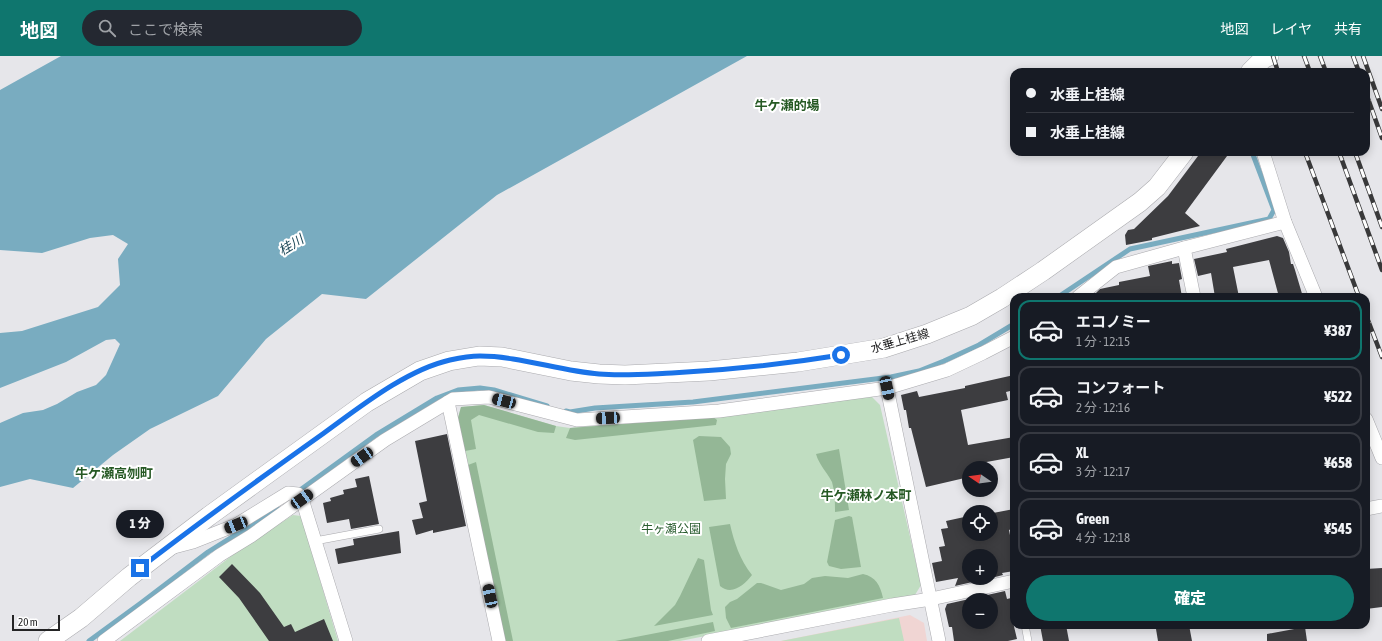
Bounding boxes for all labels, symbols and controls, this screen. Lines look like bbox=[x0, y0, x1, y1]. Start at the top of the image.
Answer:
search box bbox=[82, 10, 362, 46]
icon: search bbox=[96, 17, 118, 39]
text: 地図 bbox=[20, 19, 58, 41]
text: ここで検索 bbox=[128, 21, 203, 38]
text: 地図 bbox=[1220, 21, 1248, 37]
text: レイヤ bbox=[1270, 21, 1312, 37]
text: 共有 bbox=[1334, 21, 1362, 37]
text: 水垂上桂線 bbox=[1050, 86, 1125, 103]
district label: 牛ケ瀬的場 bbox=[754, 98, 820, 113]
text: 水垂上桂線 bbox=[1050, 124, 1125, 141]
water label: 桂川 bbox=[276, 231, 308, 258]
icon: car bbox=[1028, 312, 1064, 348]
text: エコノミー bbox=[1076, 313, 1151, 330]
text: ¥387 bbox=[1324, 322, 1352, 339]
street label: 水垂上桂線 bbox=[869, 326, 931, 356]
text: 1 分 · 12:15 bbox=[1076, 334, 1130, 349]
route start bbox=[832, 346, 850, 364]
car bbox=[879, 375, 895, 401]
icon: car bbox=[1028, 378, 1064, 414]
text: コンフォート bbox=[1076, 379, 1166, 396]
text: ¥522 bbox=[1324, 388, 1352, 405]
car bbox=[491, 392, 517, 410]
text: 2 分 · 12:16 bbox=[1076, 400, 1130, 415]
car bbox=[596, 411, 620, 425]
icon: car bbox=[1028, 444, 1064, 480]
text: XL bbox=[1076, 444, 1089, 461]
car bbox=[349, 445, 375, 469]
text: ¥658 bbox=[1324, 454, 1352, 471]
north arrow bbox=[962, 461, 998, 497]
map controls bbox=[962, 461, 998, 629]
text: 3 分 · 12:17 bbox=[1076, 464, 1130, 479]
district label: 牛ケ瀬高刎町 bbox=[75, 466, 153, 481]
car bbox=[289, 487, 315, 511]
district label: 牛ケ瀬林ノ本町 bbox=[820, 488, 912, 503]
button: locate bbox=[962, 505, 998, 541]
callout: 1 分 bbox=[116, 510, 164, 538]
icon: car bbox=[1028, 510, 1064, 546]
text: Green bbox=[1076, 510, 1109, 527]
car bbox=[223, 515, 249, 535]
text: 1 分 bbox=[130, 516, 150, 531]
text: ¥545 bbox=[1324, 520, 1352, 537]
park label: 牛ヶ瀬公園 bbox=[641, 522, 701, 536]
text: 4 分 · 12:18 bbox=[1076, 530, 1130, 545]
button: + bbox=[962, 549, 998, 585]
route end bbox=[131, 559, 149, 577]
button: 確定 bbox=[1026, 575, 1354, 621]
car bbox=[482, 583, 498, 609]
button: − bbox=[962, 593, 998, 629]
scale bar bbox=[12, 613, 60, 632]
text: 20 m bbox=[18, 616, 38, 628]

